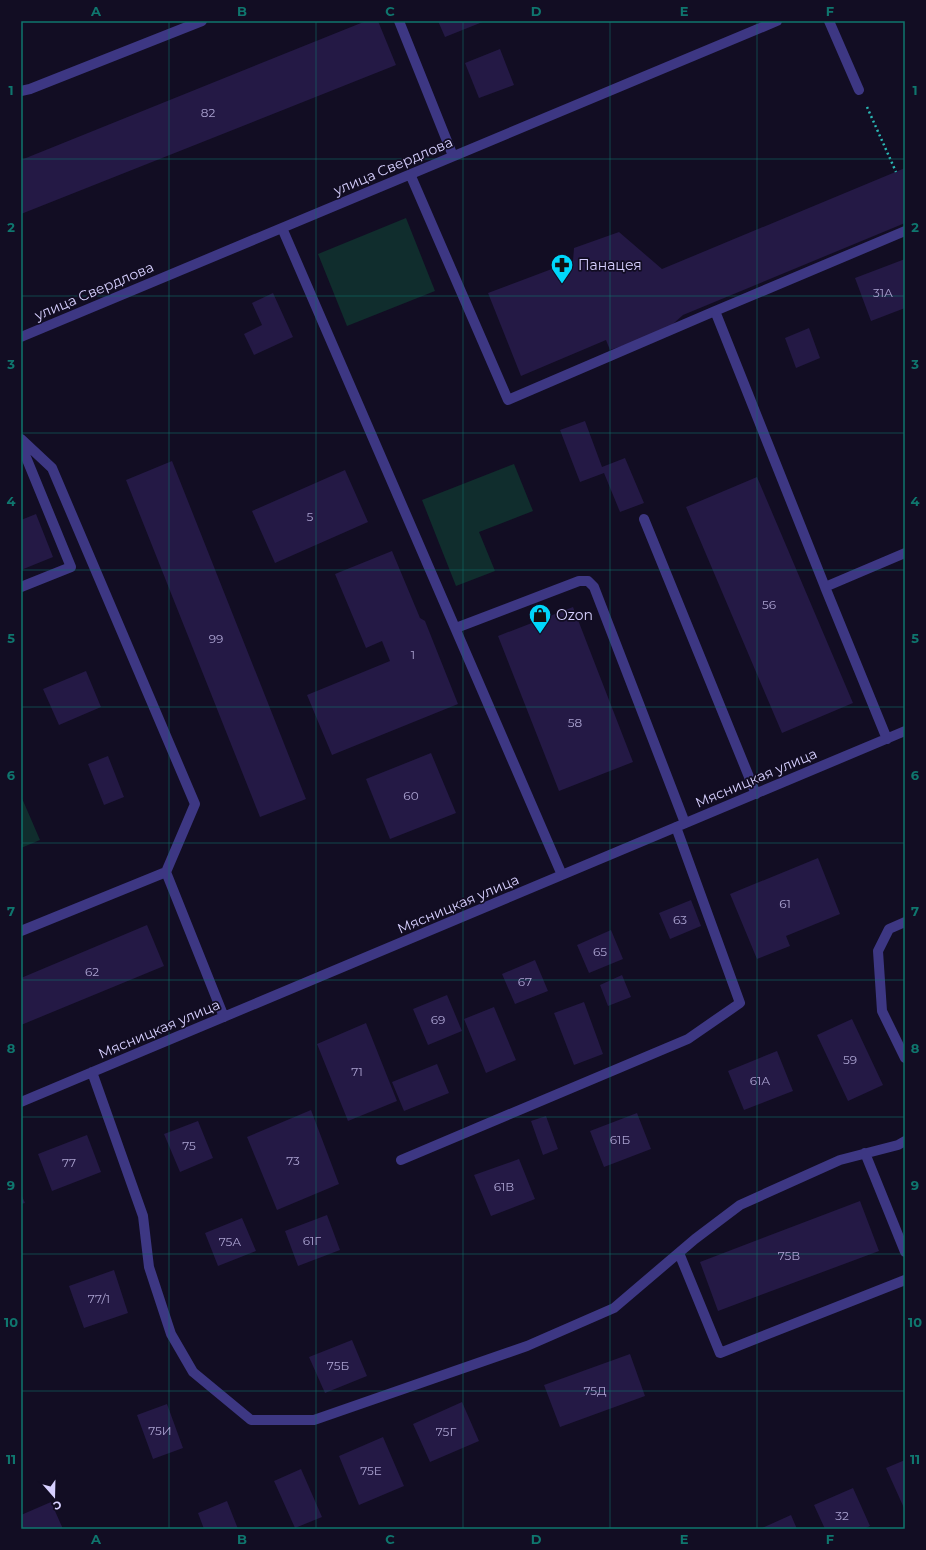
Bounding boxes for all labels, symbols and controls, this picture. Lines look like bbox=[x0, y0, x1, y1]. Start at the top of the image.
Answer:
text: A bbox=[90, 3, 102, 19]
text: B bbox=[237, 3, 247, 19]
text: C bbox=[385, 3, 395, 19]
text: D bbox=[531, 3, 542, 19]
text: E bbox=[680, 3, 689, 19]
text: F bbox=[826, 3, 834, 19]
text: 1 bbox=[8, 82, 14, 98]
text: 1 bbox=[912, 82, 918, 98]
house number: 82 bbox=[201, 105, 215, 120]
street label: улица Свердлова bbox=[330, 133, 455, 200]
text: 2 bbox=[7, 219, 15, 235]
text: 2 bbox=[911, 219, 919, 235]
pharmacy icon: Панацея bbox=[549, 252, 575, 285]
place label: Панацея bbox=[578, 256, 642, 274]
street label: улица Свердлова bbox=[31, 258, 156, 325]
house number: 31А bbox=[873, 285, 893, 300]
text: 3 bbox=[6, 356, 15, 372]
text: 3 bbox=[910, 356, 919, 372]
text: 4 bbox=[7, 493, 16, 509]
text: 4 bbox=[911, 493, 920, 509]
house number: 5 bbox=[307, 509, 314, 524]
house number: 56 bbox=[762, 597, 776, 612]
shop icon: Ozon bbox=[527, 602, 553, 635]
place label: Ozon bbox=[556, 606, 593, 624]
text: 5 bbox=[7, 630, 15, 646]
text: 5 bbox=[911, 630, 919, 646]
house number: 99 bbox=[209, 631, 223, 646]
house number: 1 bbox=[411, 647, 415, 662]
house number: 58 bbox=[568, 715, 583, 730]
street label: Мясницкая улица bbox=[692, 744, 820, 812]
text: 6 bbox=[7, 767, 16, 783]
text: 6 bbox=[911, 767, 920, 783]
house number: 60 bbox=[403, 788, 419, 803]
street label: Мясницкая улица bbox=[394, 870, 522, 938]
house number: 61 bbox=[779, 896, 791, 911]
text: 7 bbox=[7, 903, 15, 919]
text: 7 bbox=[911, 903, 919, 919]
house number: 63 bbox=[673, 912, 687, 927]
house number: 65 bbox=[593, 944, 607, 959]
house number: 62 bbox=[85, 964, 99, 979]
house number: 67 bbox=[518, 974, 532, 989]
street label: Мясницкая улица bbox=[95, 995, 223, 1063]
house number: 69 bbox=[431, 1012, 445, 1027]
text: 8 bbox=[7, 1040, 16, 1056]
text: 8 bbox=[911, 1040, 920, 1056]
house number: 59 bbox=[843, 1052, 857, 1067]
house number: 71 bbox=[351, 1064, 363, 1079]
house number: 61А bbox=[750, 1073, 770, 1088]
house number: 61Б bbox=[610, 1132, 630, 1147]
house number: 75 bbox=[182, 1138, 196, 1153]
house number: 73 bbox=[286, 1153, 300, 1168]
house number: 77 bbox=[62, 1155, 76, 1170]
text: 9 bbox=[7, 1177, 15, 1193]
text: 9 bbox=[911, 1177, 919, 1193]
house number: 61В bbox=[494, 1179, 514, 1194]
house number: 61Г bbox=[303, 1233, 321, 1248]
house number: 75А bbox=[219, 1234, 241, 1249]
house number: 75В bbox=[778, 1248, 800, 1263]
house number: 77/1 bbox=[88, 1291, 110, 1306]
text: 10 bbox=[4, 1314, 18, 1330]
text: 10 bbox=[908, 1314, 922, 1330]
house number: 75Б bbox=[327, 1358, 349, 1373]
house number: 75Д bbox=[583, 1383, 607, 1398]
house number: 75И bbox=[148, 1423, 172, 1438]
house number: 75Г bbox=[436, 1424, 456, 1439]
text: 11 bbox=[6, 1451, 16, 1467]
text: 11 bbox=[910, 1451, 920, 1467]
house number: 75Е bbox=[360, 1463, 382, 1478]
north arrow bbox=[34, 1476, 74, 1516]
text: С bbox=[51, 1497, 64, 1513]
house number: 32 bbox=[835, 1508, 849, 1523]
text: A bbox=[90, 1531, 102, 1547]
text: B bbox=[237, 1531, 247, 1547]
text: C bbox=[385, 1531, 395, 1547]
text: D bbox=[531, 1531, 542, 1547]
text: E bbox=[680, 1531, 689, 1547]
text: F bbox=[826, 1531, 834, 1547]

